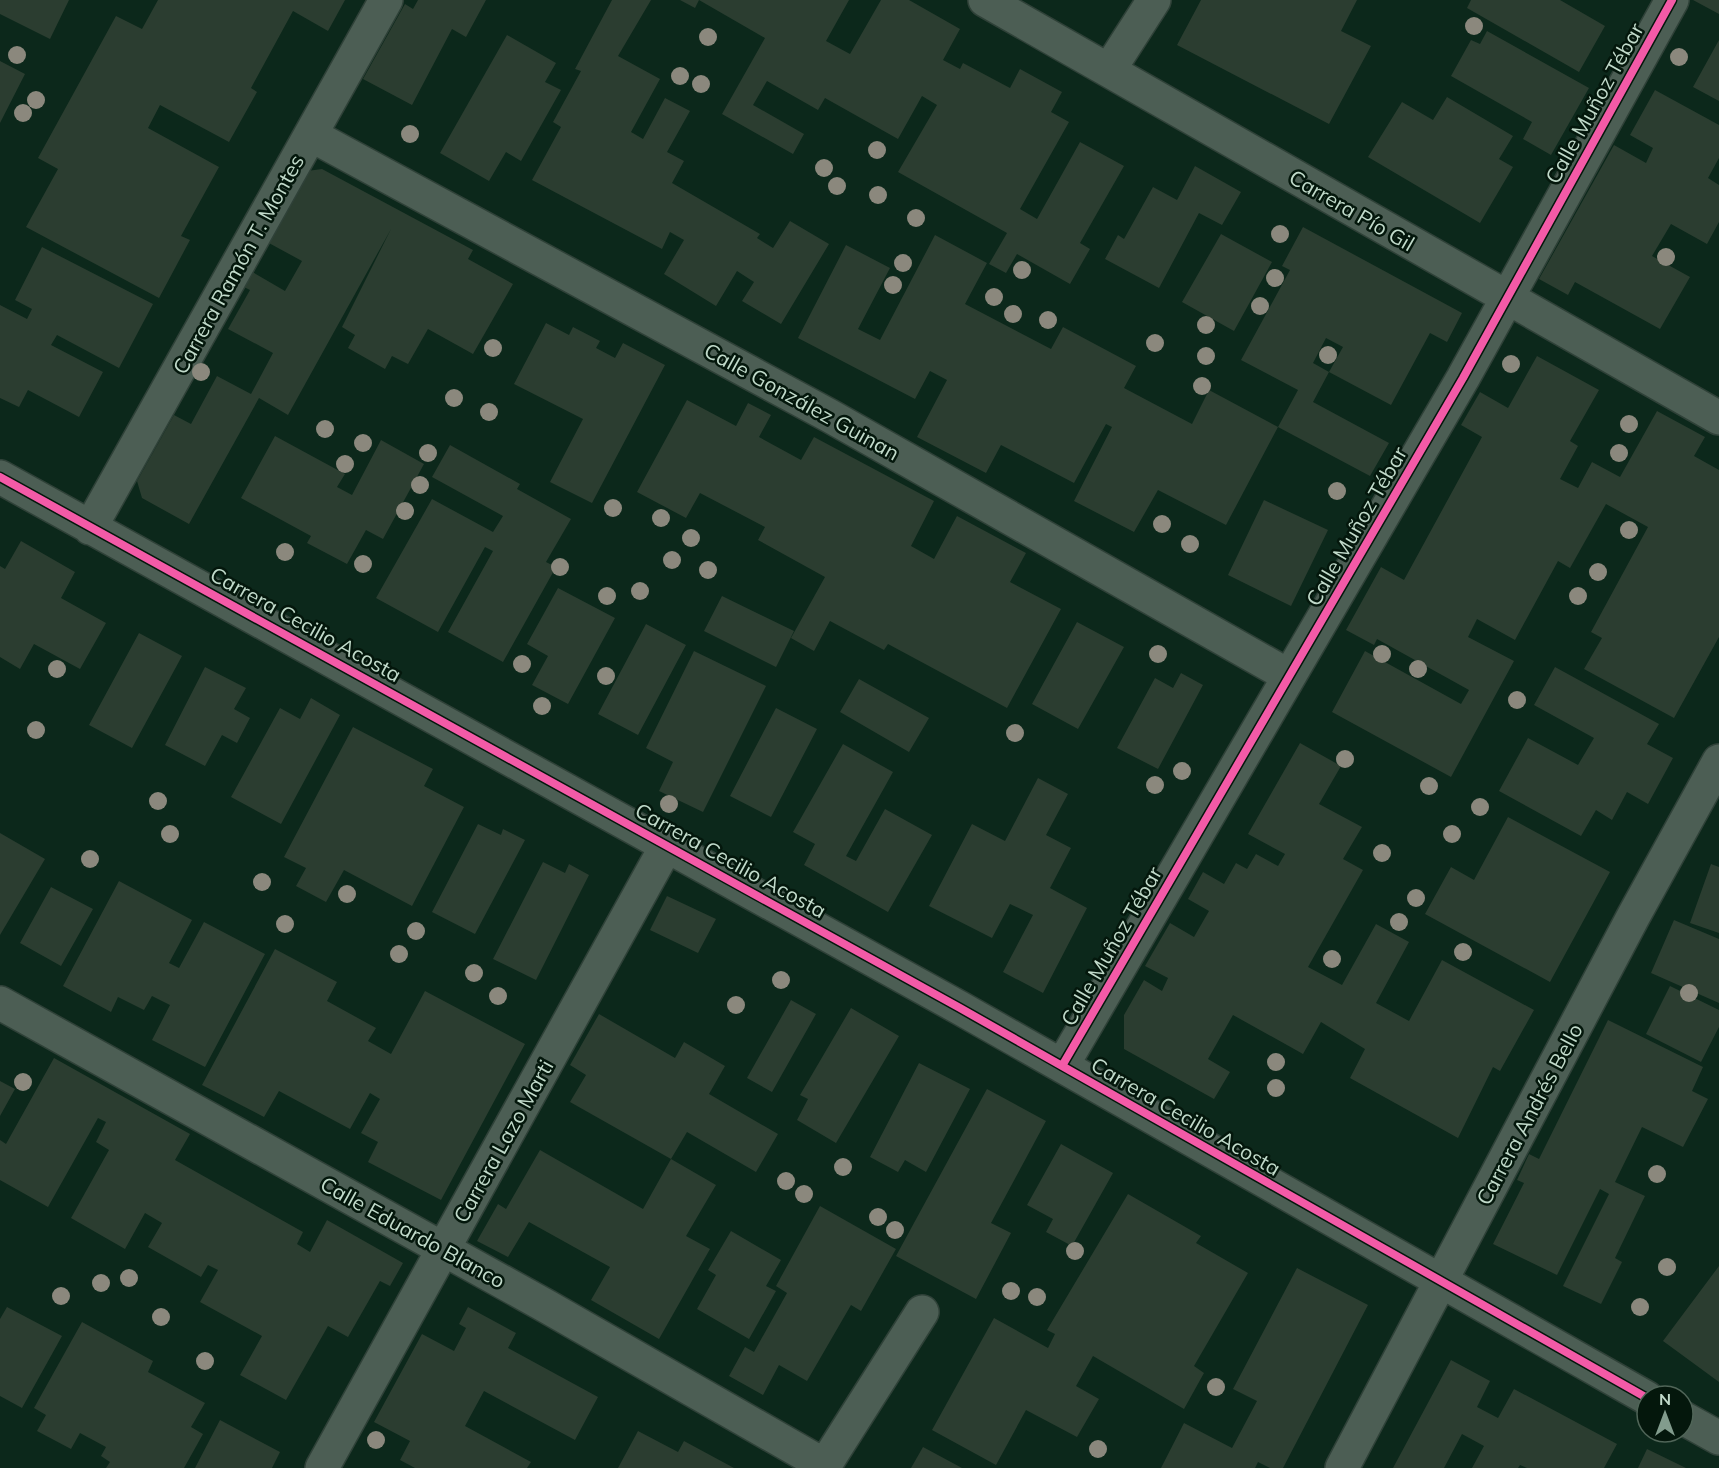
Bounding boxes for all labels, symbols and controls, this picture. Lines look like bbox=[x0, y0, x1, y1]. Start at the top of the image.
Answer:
street label: Calle Muñoz Tébar bbox=[1539, 18, 1649, 188]
street label: Carrera Ramón T. Montes bbox=[167, 150, 309, 378]
street label: Carrera Pío Gil bbox=[1285, 164, 1419, 256]
street label: Calle González Guinan bbox=[700, 337, 904, 465]
street label: Calle Muñoz Tébar bbox=[1300, 441, 1412, 610]
street label: Carrera Cecilio Acosta bbox=[206, 561, 406, 687]
street label: Carrera Cecilio Acosta bbox=[631, 797, 831, 923]
street label: Calle Muñoz Tébar bbox=[1055, 861, 1167, 1030]
street label: Carrera Andrés Bello bbox=[1470, 1019, 1588, 1209]
street label: Carrera Cecilio Acosta bbox=[1087, 1051, 1285, 1181]
street label: Carrera Lazo Marti bbox=[447, 1055, 559, 1227]
street label: Calle Eduardo Blanco bbox=[316, 1170, 510, 1294]
north arrow bbox=[1635, 1384, 1695, 1444]
text: N bbox=[1659, 1389, 1671, 1409]

